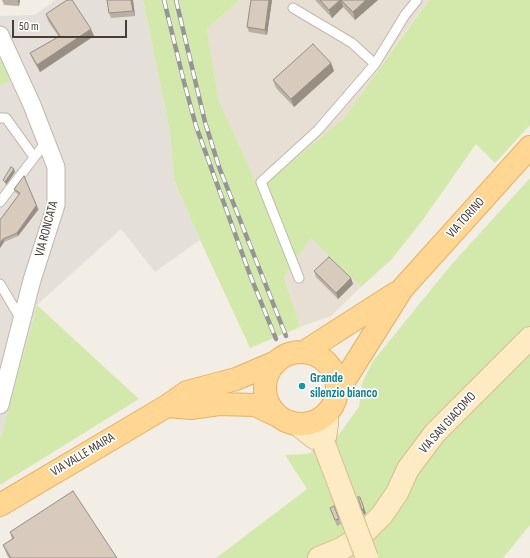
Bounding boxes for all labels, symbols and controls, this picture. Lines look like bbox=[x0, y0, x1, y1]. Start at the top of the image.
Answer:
scale bar bbox=[14, 12, 129, 38]
text: 50 m bbox=[19, 19, 39, 34]
street label: VIA TORINO bbox=[444, 194, 488, 242]
street label: VIA RONCATA bbox=[32, 200, 62, 258]
place label: Grande silenzio bianco bbox=[310, 371, 377, 402]
marker: Grande silenzio bianco bbox=[297, 381, 307, 391]
street label: VIA SAN GIACOMO bbox=[416, 389, 480, 457]
street label: VIA VALLE MAIRA bbox=[48, 430, 118, 480]

